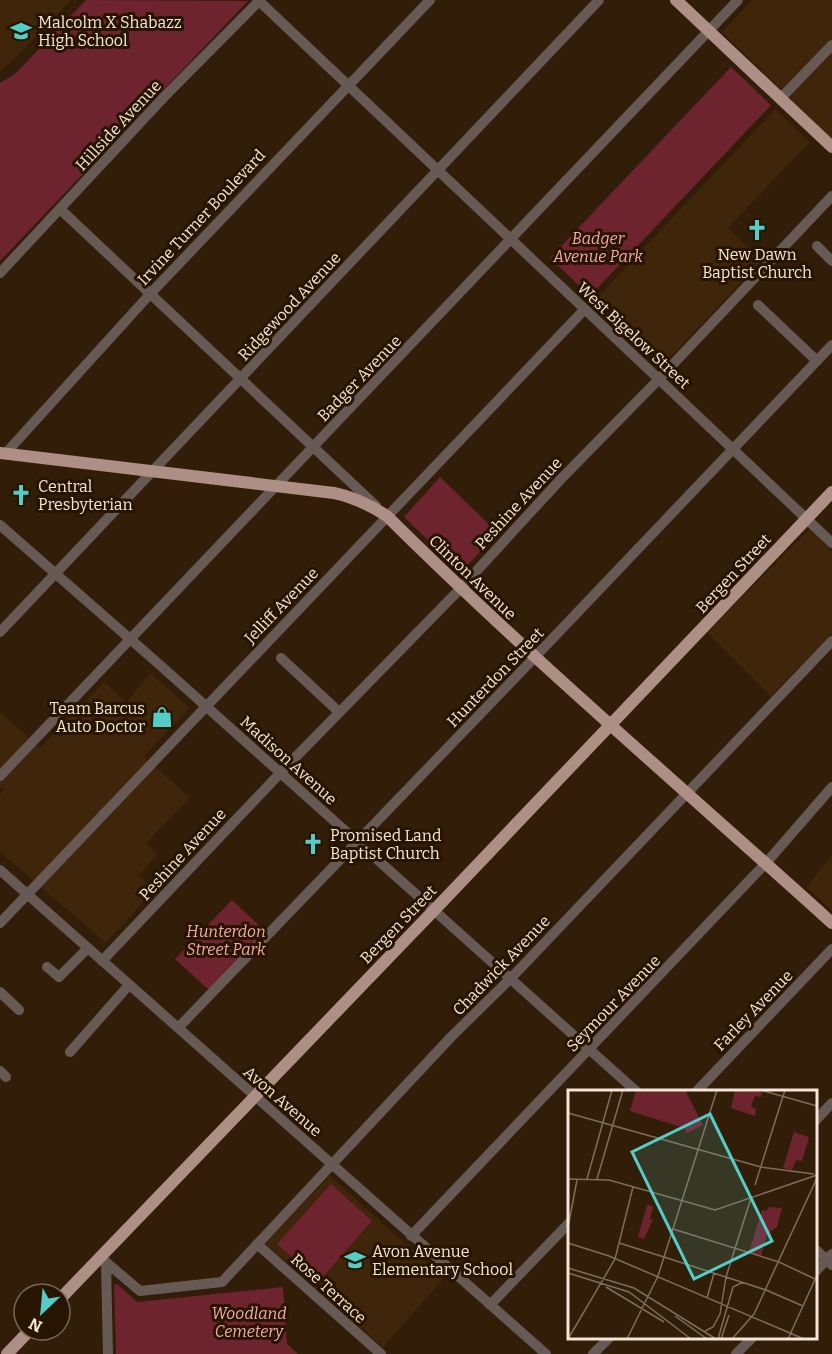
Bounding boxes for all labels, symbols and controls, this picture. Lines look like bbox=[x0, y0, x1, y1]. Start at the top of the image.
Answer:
place label: Malcolm X Shabazz High School bbox=[38, 13, 182, 50]
school or university icon: Malcolm X Shabazz High School bbox=[9, 19, 33, 43]
street label: Hillside Avenue bbox=[72, 76, 165, 175]
street label: Irvine Turner Boulevard bbox=[134, 145, 269, 289]
church icon: New Dawn Baptist Church bbox=[745, 218, 769, 242]
park label: Badger Avenue Park bbox=[552, 229, 643, 266]
place label: New Dawn Baptist Church bbox=[702, 245, 812, 282]
street label: Ridgewood Avenue bbox=[234, 248, 345, 365]
street label: West Bigelow Street bbox=[573, 278, 694, 393]
street label: Badger Avenue bbox=[314, 331, 405, 425]
street label: Peshine Avenue bbox=[471, 453, 566, 553]
place label: Central Presbyterian bbox=[38, 477, 133, 514]
church icon: Central Presbyterian bbox=[9, 483, 33, 507]
street label: Bergen Street bbox=[692, 530, 775, 617]
street label: Clinton Avenue bbox=[425, 531, 520, 624]
street label: Jelliff Avenue bbox=[240, 563, 322, 648]
street label: Hunterdon Street bbox=[443, 623, 548, 731]
place label: Team Barcus Auto Doctor bbox=[50, 699, 145, 736]
shop icon: Team Barcus Auto Doctor bbox=[150, 705, 174, 729]
street label: Madison Avenue bbox=[236, 712, 341, 809]
street label: Peshine Avenue bbox=[135, 804, 230, 904]
place label: Promised Land Baptist Church bbox=[330, 826, 442, 863]
church icon: Promised Land Baptist Church bbox=[301, 832, 325, 856]
street label: Bergen Street bbox=[356, 881, 441, 967]
street label: Chadwick Avenue bbox=[449, 911, 554, 1019]
park label: Hunterdon Street Park bbox=[186, 922, 266, 959]
street label: Seymour Avenue bbox=[562, 951, 664, 1056]
street label: Farley Avenue bbox=[710, 966, 797, 1055]
street label: Avon Avenue bbox=[240, 1062, 326, 1141]
inset map bbox=[568, 1090, 817, 1339]
place label: Avon Avenue Elementary School bbox=[372, 1242, 513, 1279]
school or university icon: Avon Avenue Elementary School bbox=[343, 1248, 367, 1272]
street label: Rose Terrace bbox=[287, 1249, 370, 1327]
north arrow bbox=[12, 1282, 72, 1342]
park label: Woodland Cemetery bbox=[211, 1304, 287, 1341]
text: N bbox=[26, 1314, 45, 1336]

